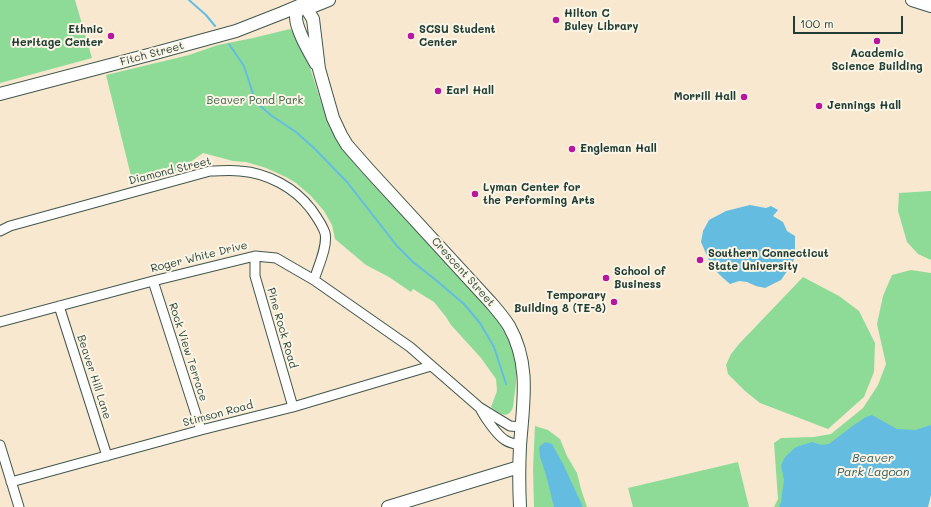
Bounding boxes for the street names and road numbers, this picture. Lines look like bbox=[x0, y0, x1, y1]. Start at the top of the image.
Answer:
street label: Fitch Street bbox=[119, 39, 185, 69]
street label: Diamond Street bbox=[127, 154, 213, 188]
street label: Crescent Street bbox=[429, 235, 497, 309]
street label: Roger White Drive bbox=[149, 239, 249, 275]
street label: Pine Rock Road bbox=[264, 286, 300, 370]
street label: Rock View Terrace bbox=[166, 301, 210, 403]
street label: Beaver Hill Lane bbox=[74, 333, 114, 421]
street label: Stimson Road bbox=[181, 398, 255, 430]

